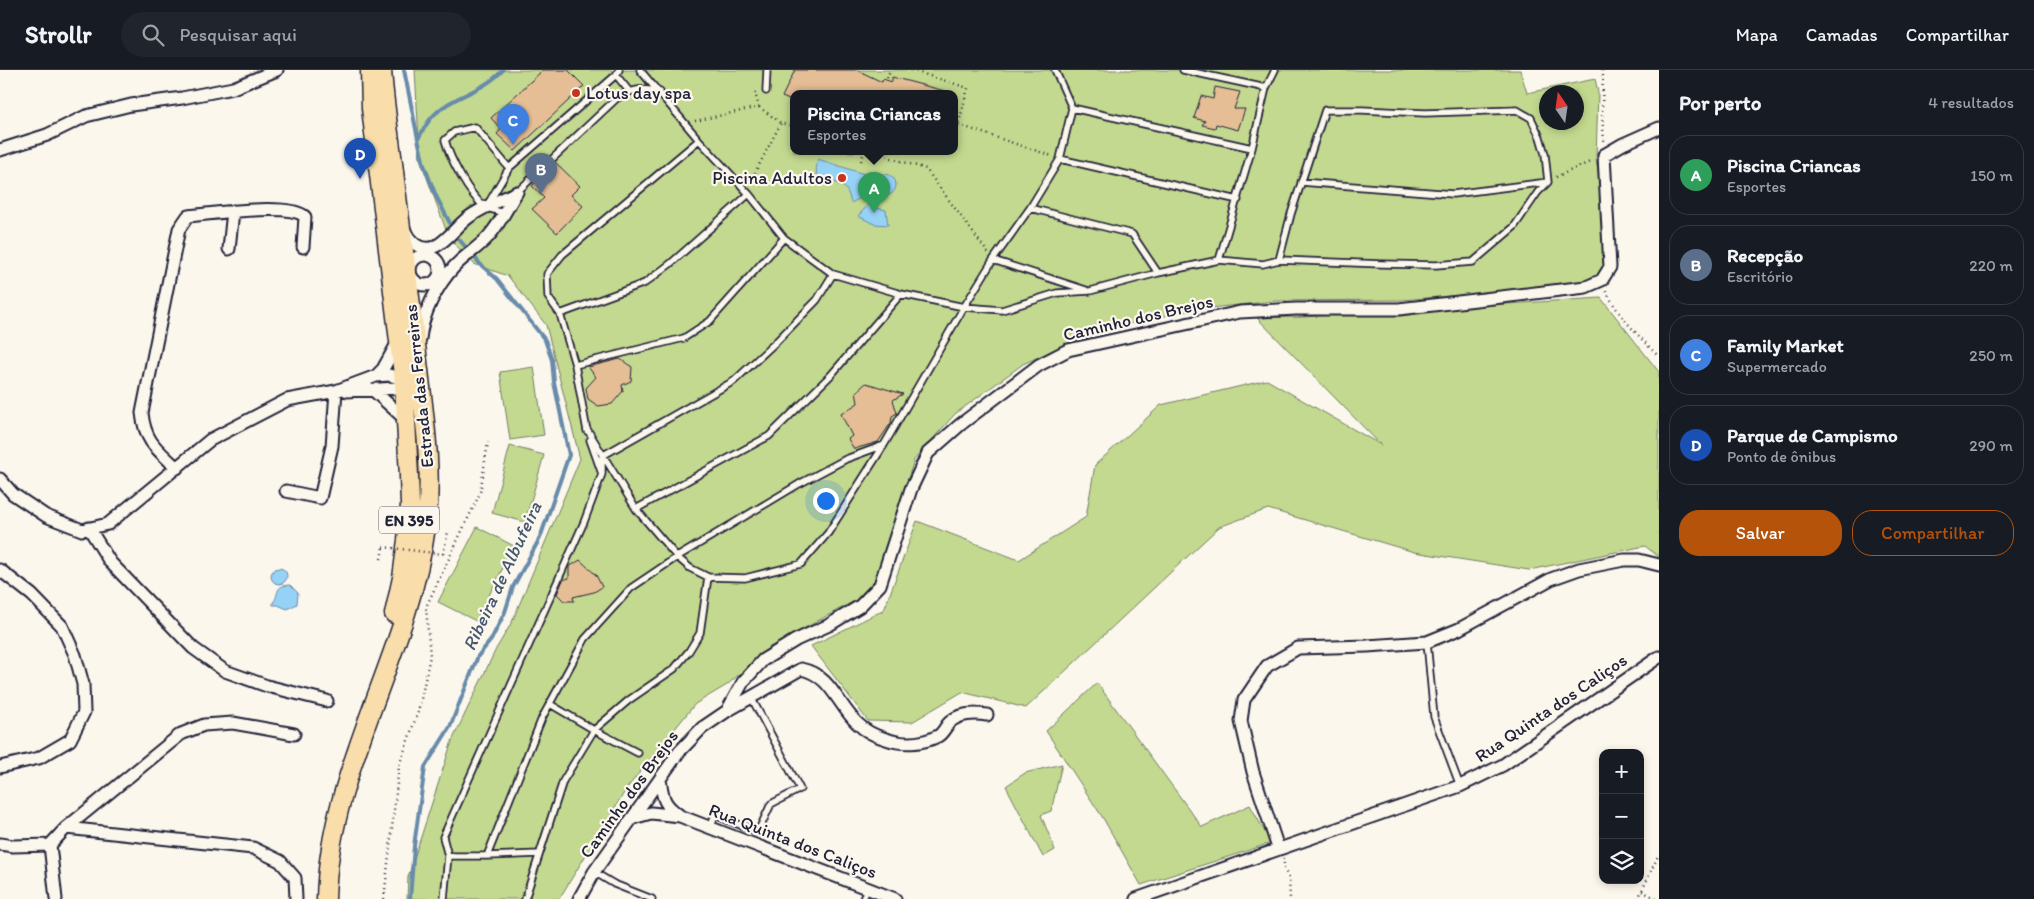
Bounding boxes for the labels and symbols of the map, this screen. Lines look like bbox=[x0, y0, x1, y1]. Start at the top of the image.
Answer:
place label: Lotus day spa bbox=[586, 82, 692, 104]
north arrow bbox=[1539, 85, 1584, 130]
marker: Lotus day spa bbox=[570, 87, 582, 99]
pin: C bbox=[497, 104, 529, 145]
pin: D bbox=[344, 138, 376, 179]
pin: B bbox=[525, 153, 557, 194]
place label: Piscina Adultos bbox=[712, 167, 832, 189]
marker: Piscina Adultos bbox=[836, 172, 848, 184]
pin: A bbox=[858, 172, 890, 213]
street label: Caminho dos Brejos bbox=[1061, 290, 1215, 346]
street label: Estrada das Ferreiras bbox=[399, 303, 439, 469]
your location bbox=[813, 488, 839, 514]
water label: Ribeira de Albufeira bbox=[457, 498, 547, 654]
road number: EN 395 bbox=[379, 506, 439, 534]
street label: Rua Quinta dos Caliços bbox=[1471, 649, 1631, 767]
street label: Caminho dos Brejos bbox=[575, 726, 683, 862]
street label: Rua Quinta dos Caliços bbox=[706, 799, 880, 883]

